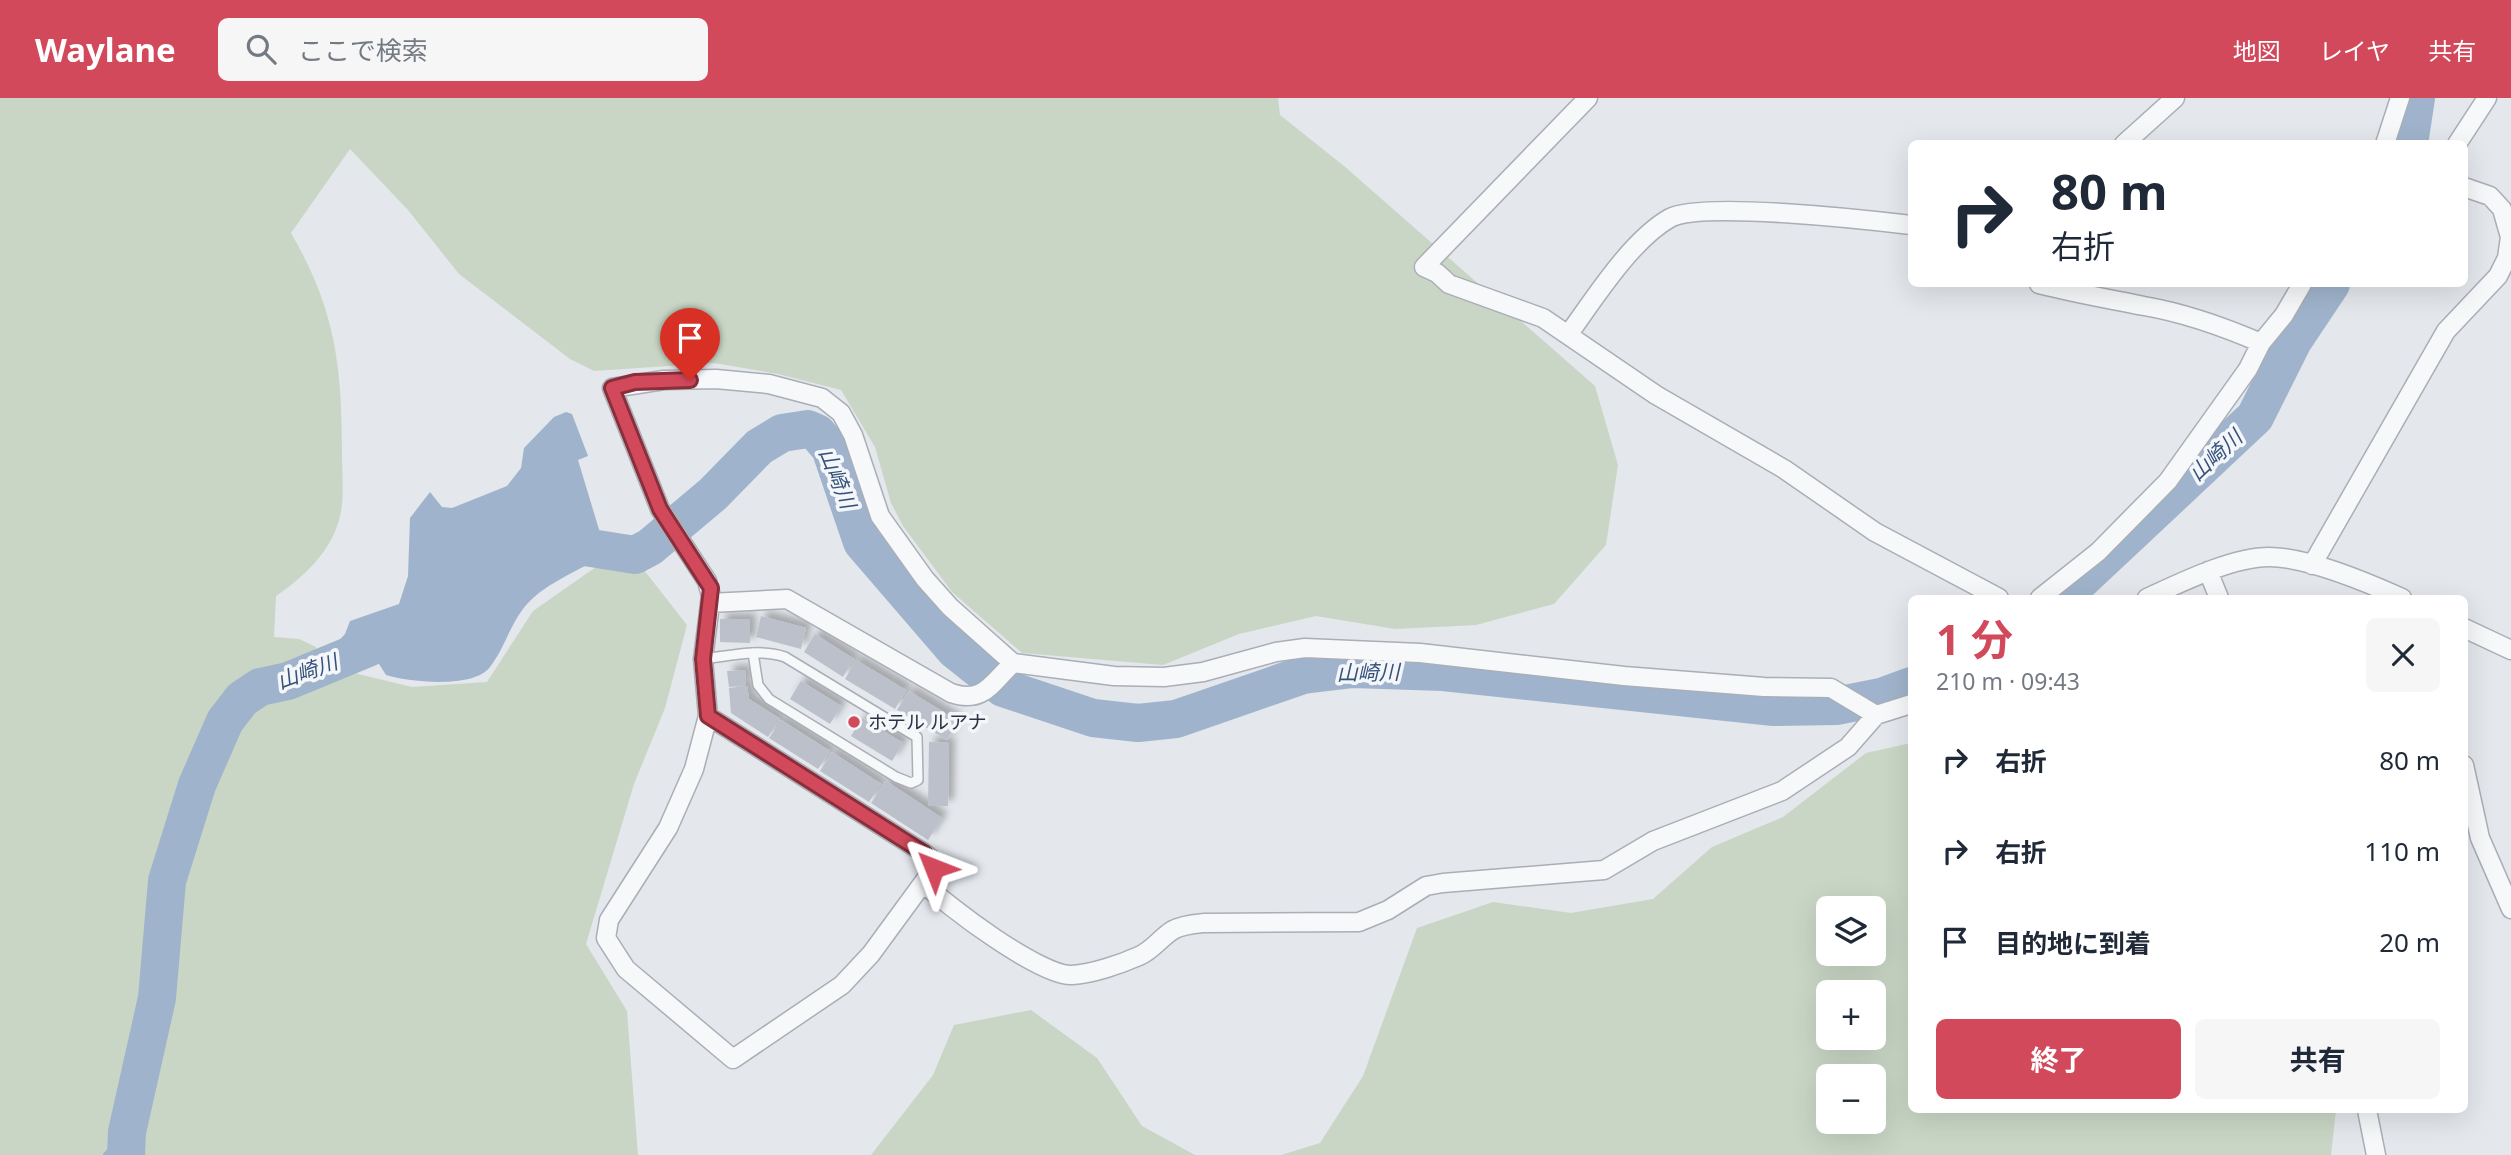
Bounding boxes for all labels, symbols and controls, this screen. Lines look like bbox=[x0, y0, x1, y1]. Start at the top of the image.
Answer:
search box bbox=[218, 18, 708, 81]
text: Waylane bbox=[35, 27, 176, 72]
icon: search bbox=[242, 30, 280, 68]
text: ここで検索 bbox=[298, 32, 428, 68]
text: 地図 bbox=[2233, 34, 2281, 67]
text: レイヤ bbox=[2319, 34, 2390, 67]
text: 共有 bbox=[2428, 34, 2476, 67]
text: 80 m bbox=[2051, 158, 2168, 224]
icon: right bbox=[1936, 168, 2027, 259]
text: 右折 bbox=[2051, 224, 2115, 267]
pin bbox=[660, 308, 720, 380]
icon: arrive bbox=[671, 319, 709, 357]
water label: 山崎川 bbox=[2182, 422, 2249, 487]
water label: 山崎川 bbox=[813, 444, 864, 514]
text: 1 分 bbox=[1936, 610, 2013, 667]
button: close bbox=[2366, 618, 2440, 692]
water label: 山崎川 bbox=[273, 646, 343, 695]
water label: 山崎川 bbox=[1336, 657, 1402, 687]
text: 210 m · 09:43 bbox=[1936, 665, 2080, 697]
place label: ホテル ルアナ bbox=[868, 709, 987, 735]
marker: ホテル ルアナ bbox=[846, 714, 862, 730]
icon: right bbox=[1936, 741, 1974, 779]
text: 80 m bbox=[2379, 742, 2440, 778]
text: 右折 bbox=[1995, 743, 2047, 779]
position arrow bbox=[897, 831, 971, 905]
icon: right bbox=[1936, 832, 1974, 870]
text: 110 m bbox=[2364, 833, 2440, 869]
text: 右折 bbox=[1995, 834, 2047, 870]
map controls bbox=[1816, 896, 1886, 1134]
button: layers bbox=[1816, 896, 1886, 966]
icon: arrive bbox=[1936, 923, 1974, 961]
text: 20 m bbox=[2379, 924, 2440, 960]
text: 目的地に到着 bbox=[1995, 925, 2151, 961]
button: + bbox=[1816, 980, 1886, 1050]
button: 終了 bbox=[1936, 1019, 2181, 1099]
button: 共有 bbox=[2195, 1019, 2440, 1099]
button: − bbox=[1816, 1064, 1886, 1134]

